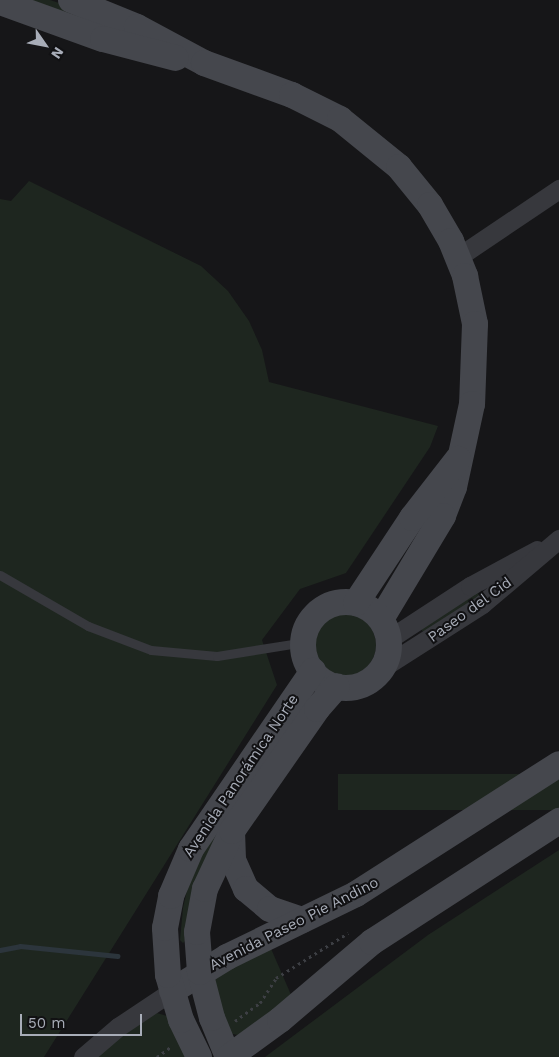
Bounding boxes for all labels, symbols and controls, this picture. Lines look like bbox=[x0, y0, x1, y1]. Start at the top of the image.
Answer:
north arrow bbox=[20, 20, 70, 70]
text: N bbox=[48, 44, 67, 62]
street label: Paseo del Cid bbox=[424, 573, 516, 647]
street label: Avenida Panorámica Norte bbox=[180, 691, 302, 861]
street label: Avenida Paseo Pie Andino bbox=[206, 873, 382, 975]
scale bar bbox=[22, 1004, 145, 1036]
text: 50 m bbox=[28, 1014, 65, 1032]

